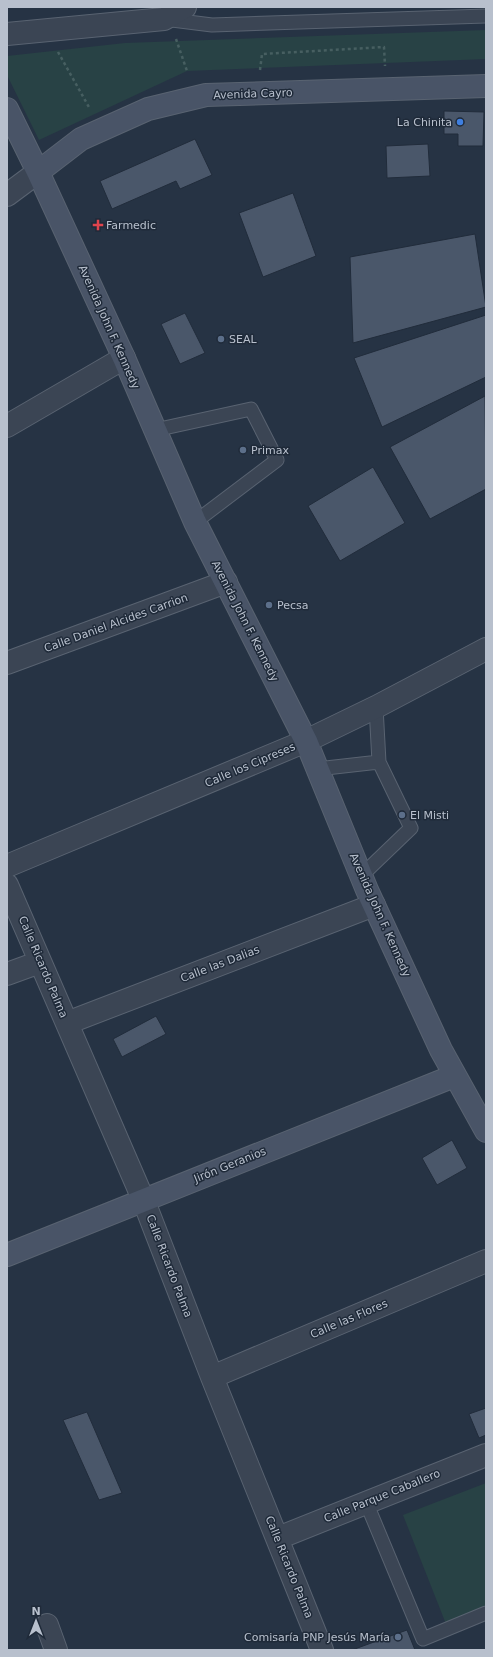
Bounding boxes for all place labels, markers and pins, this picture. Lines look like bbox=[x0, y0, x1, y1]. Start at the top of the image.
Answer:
place label: La Chinita bbox=[397, 116, 452, 129]
marker: La Chinita bbox=[455, 117, 465, 127]
place label: Farmedic bbox=[106, 219, 156, 232]
marker: Farmedic bbox=[93, 220, 103, 230]
place label: SEAL bbox=[229, 333, 257, 346]
marker: SEAL bbox=[216, 334, 226, 344]
place label: Primax bbox=[251, 444, 289, 457]
marker: Primax bbox=[238, 445, 248, 455]
place label: Pecsa bbox=[277, 599, 309, 612]
marker: Pecsa bbox=[264, 600, 274, 610]
place label: El Misti bbox=[410, 809, 449, 822]
marker: El Misti bbox=[397, 810, 407, 820]
place label: Comisaría PNP Jesús María bbox=[244, 1631, 390, 1644]
marker: Comisaría PNP Jesús María bbox=[393, 1632, 403, 1642]

